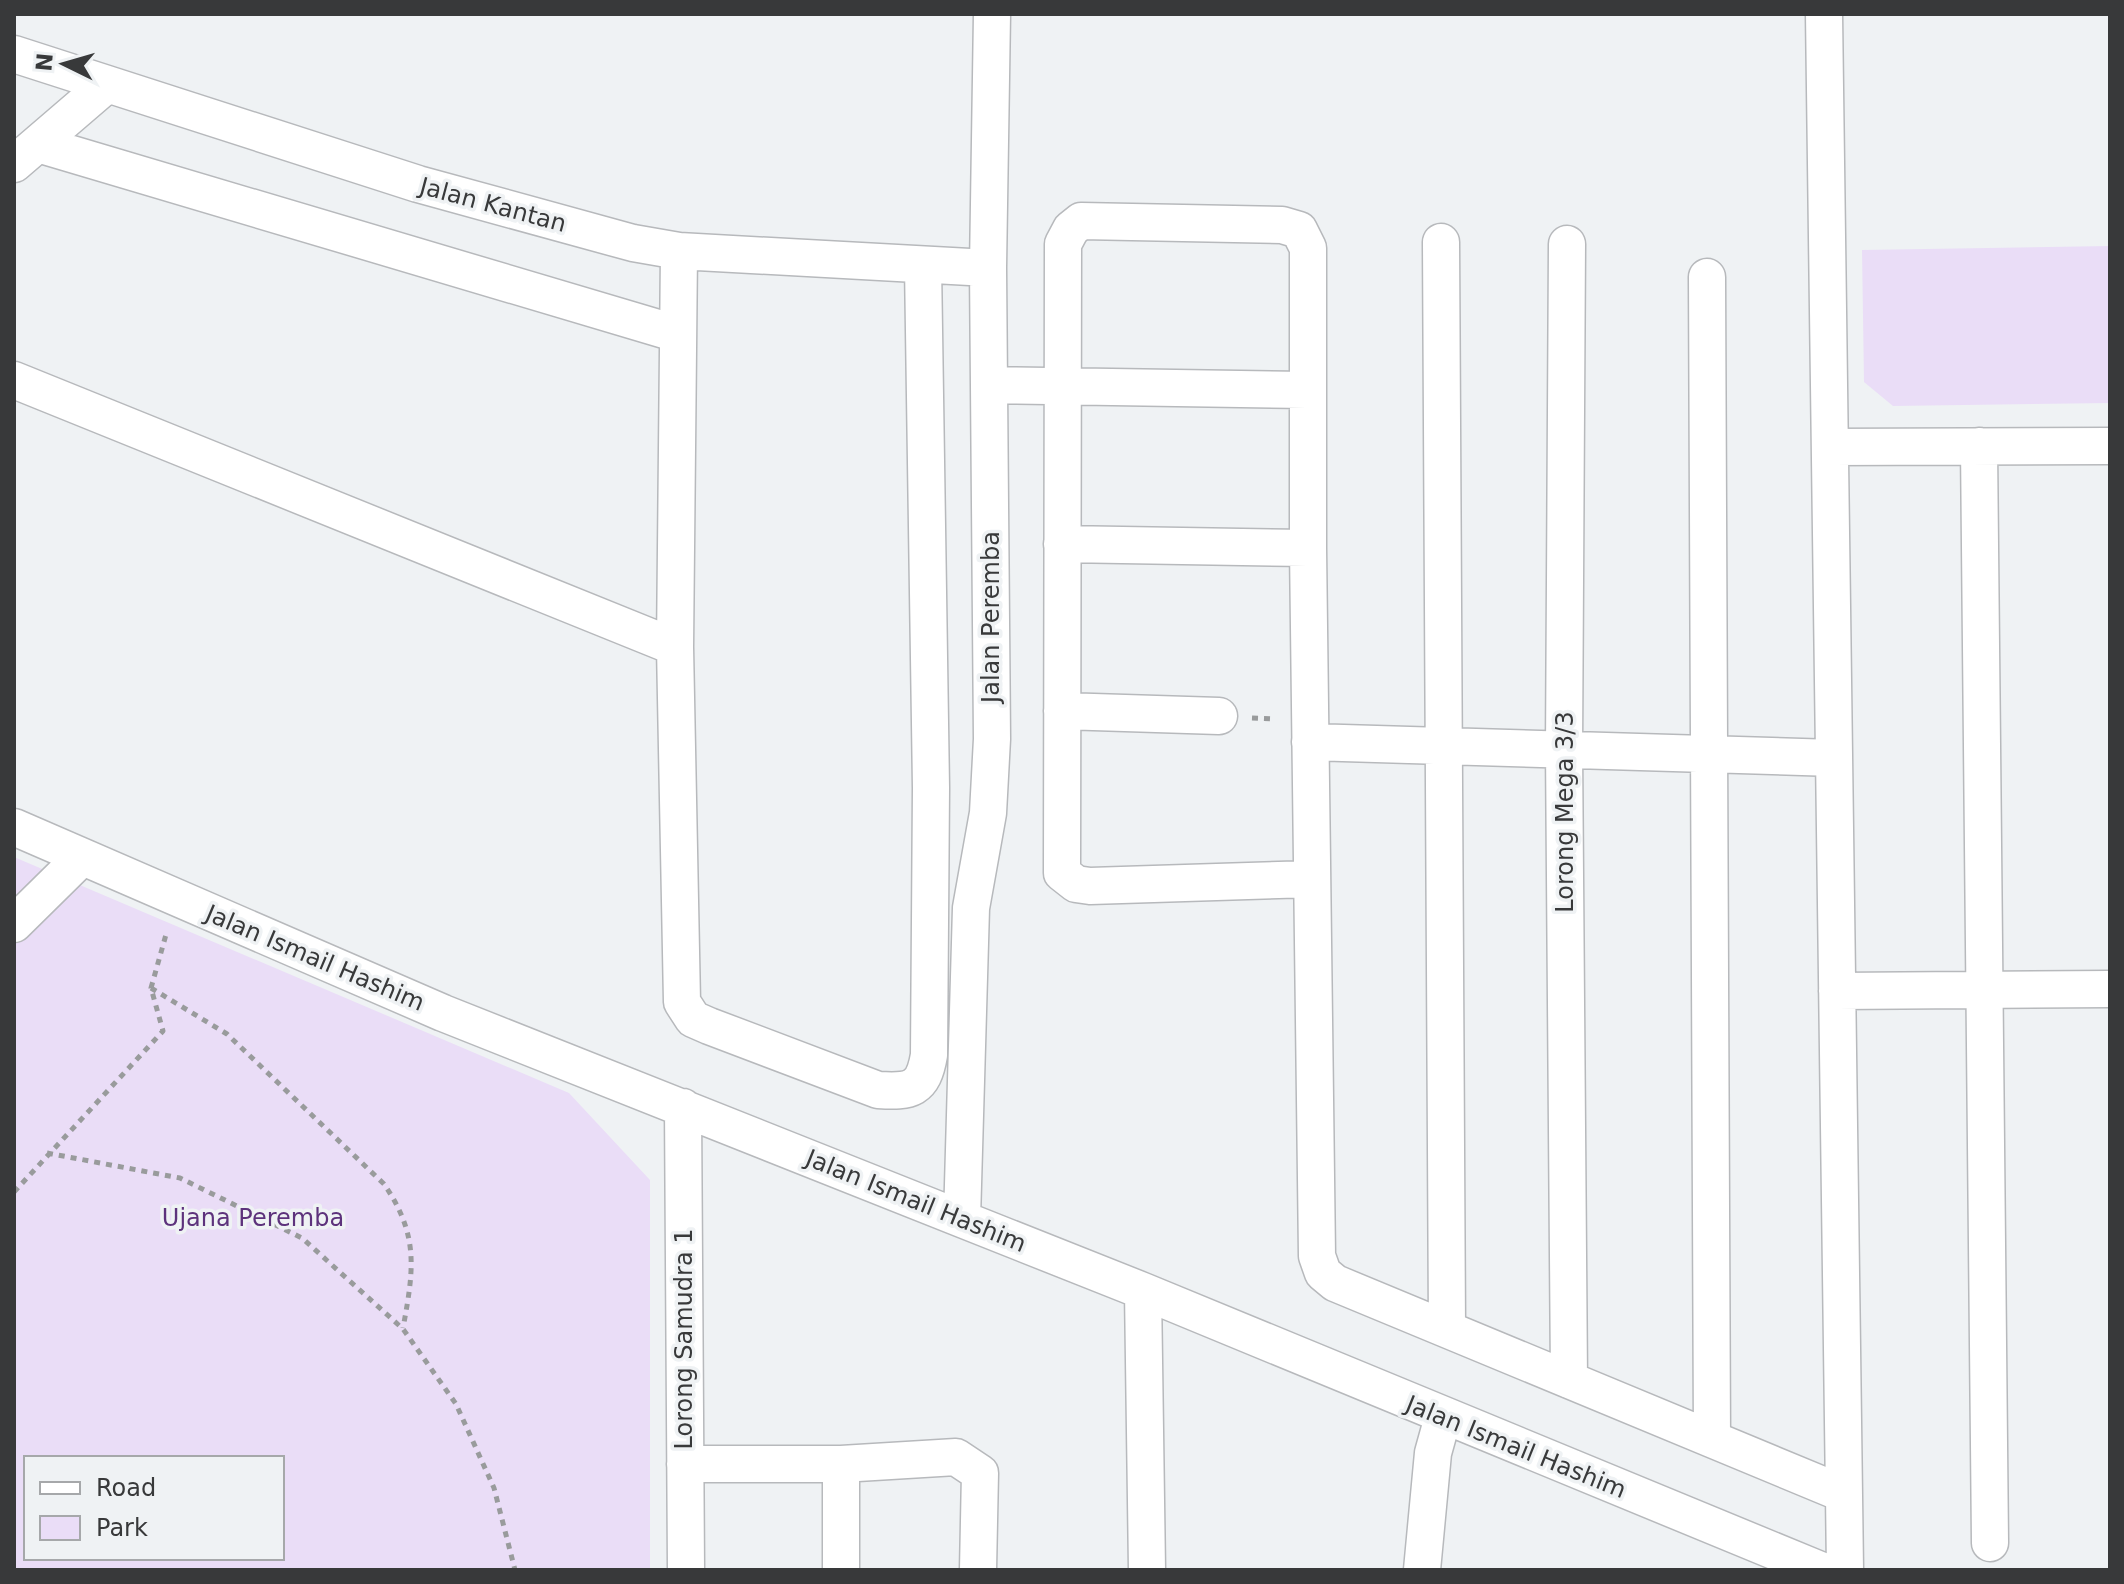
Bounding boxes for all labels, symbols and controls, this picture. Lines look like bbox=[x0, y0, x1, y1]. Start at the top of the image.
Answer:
north arrow bbox=[24, 24, 104, 104]
text: N bbox=[31, 52, 58, 73]
street label: Jalan Kantan bbox=[415, 171, 569, 238]
street label: Jalan Peremba bbox=[977, 531, 1005, 705]
street label: Lorong Mega 3/3 bbox=[1551, 711, 1579, 913]
street label: Jalan Ismail Hashim bbox=[199, 898, 429, 1017]
street label: Jalan Ismail Hashim bbox=[800, 1143, 1030, 1258]
park label: Ujana Peremba bbox=[162, 1204, 344, 1232]
street label: Lorong Samudra 1 bbox=[670, 1229, 698, 1449]
street label: Jalan Ismail Hashim bbox=[1400, 1389, 1630, 1504]
legend bbox=[24, 1456, 284, 1560]
text: Road bbox=[96, 1474, 156, 1502]
text: Park bbox=[96, 1514, 148, 1542]

